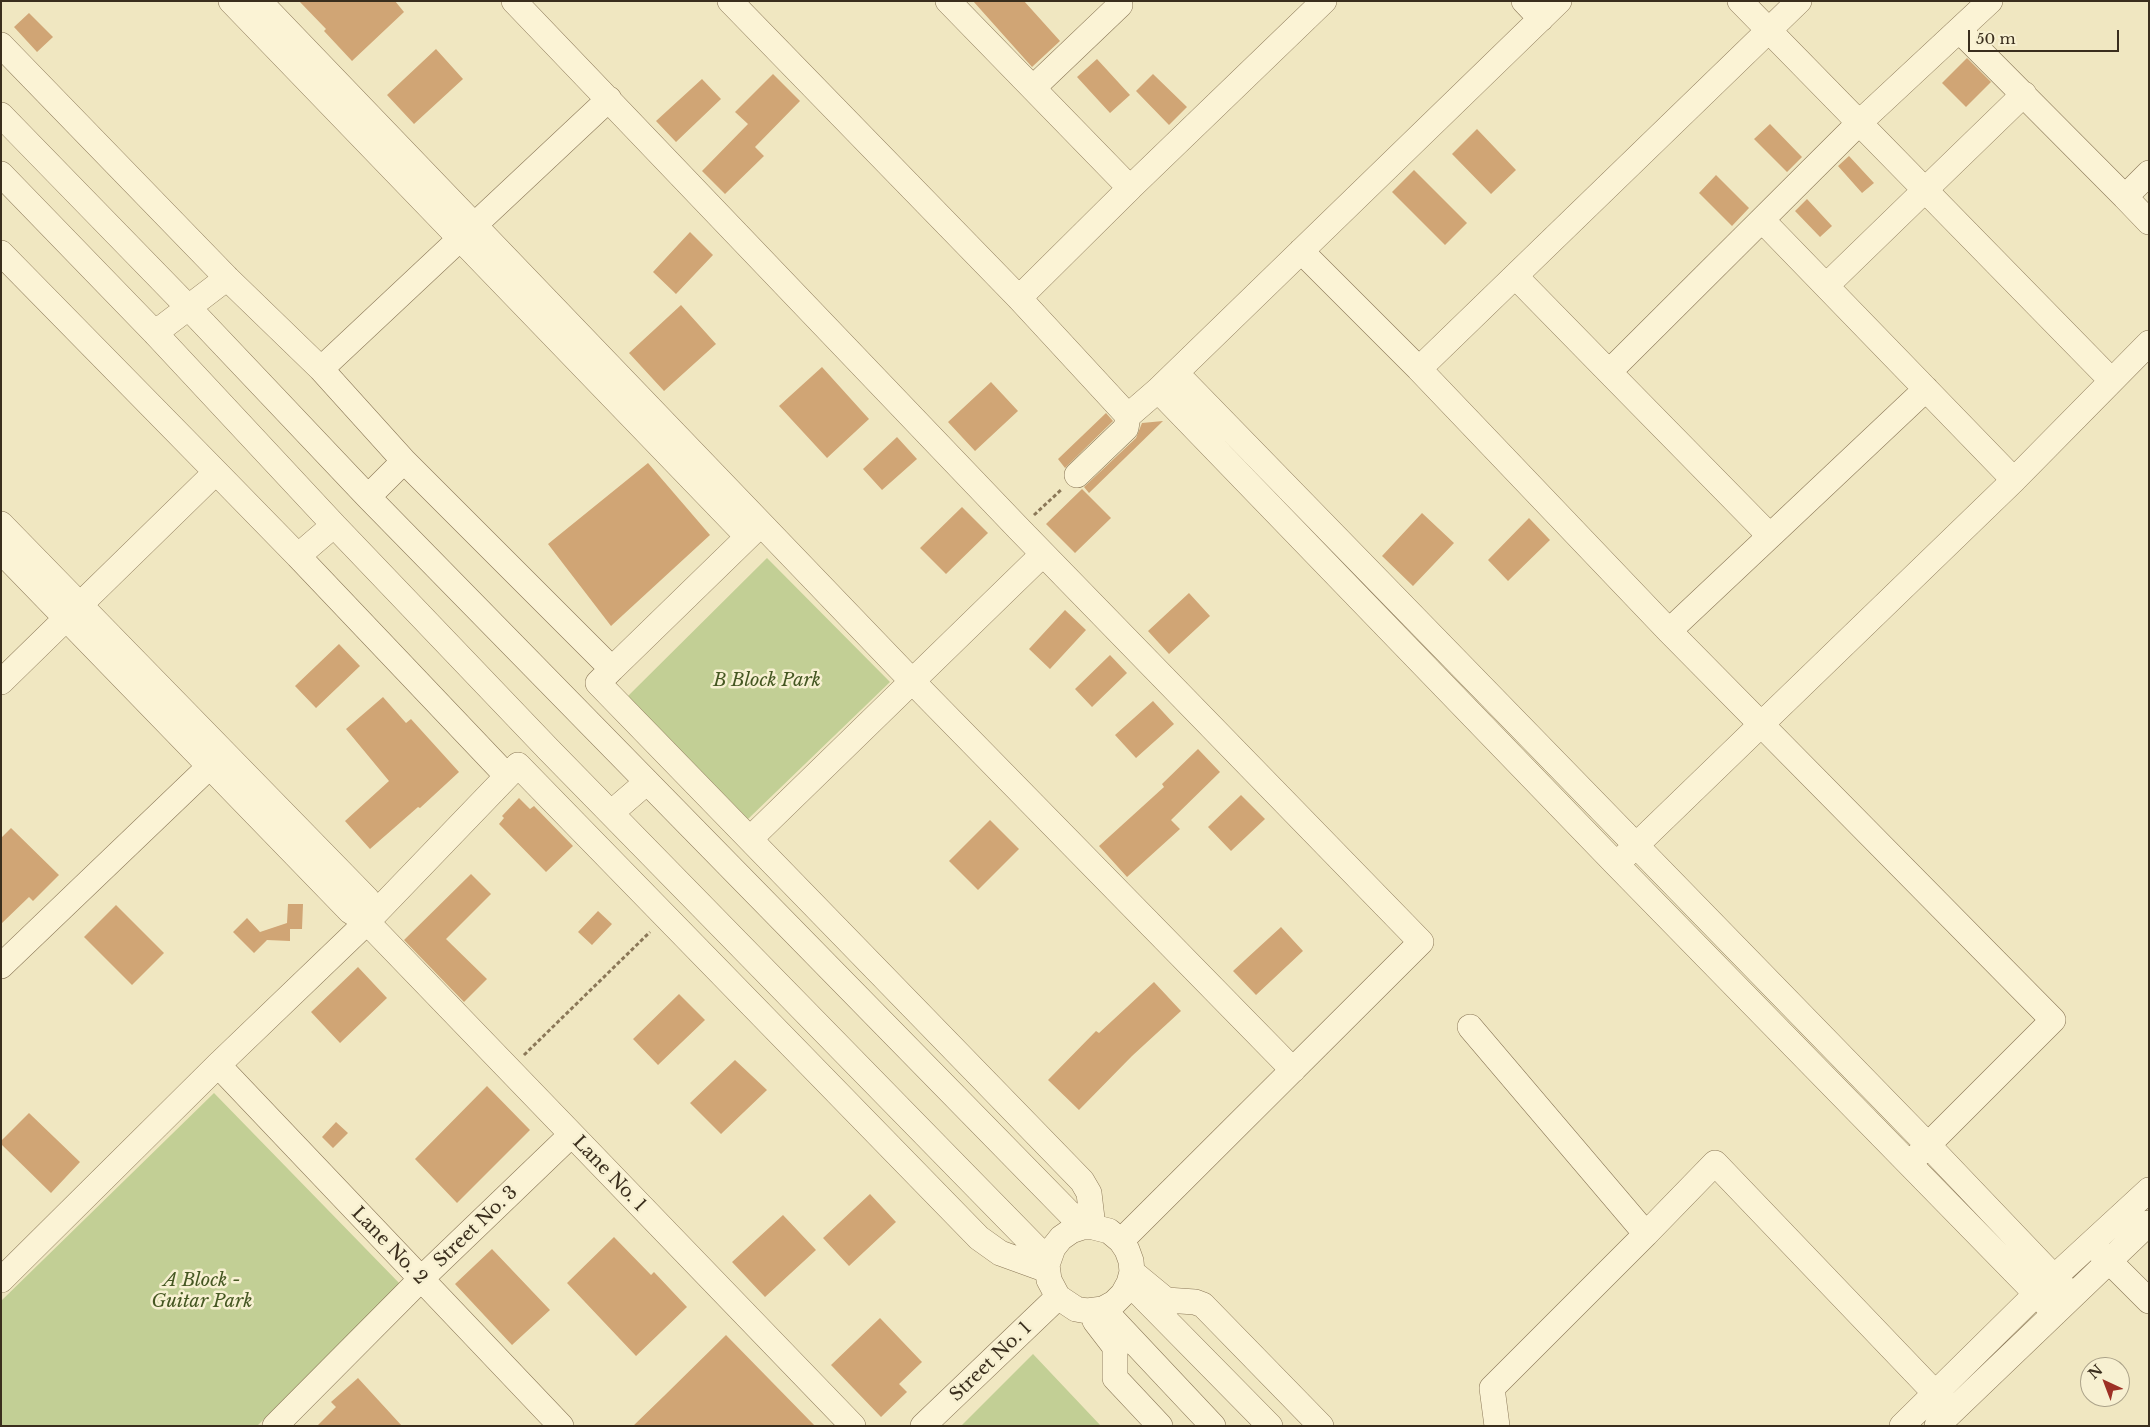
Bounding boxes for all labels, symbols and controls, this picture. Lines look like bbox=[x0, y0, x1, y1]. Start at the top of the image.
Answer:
scale bar bbox=[1970, 20, 2121, 52]
text: 50 m bbox=[1976, 29, 2016, 48]
park label: B Block Park bbox=[713, 670, 821, 692]
street label: Lane No. 1 bbox=[568, 1132, 650, 1216]
street label: Street No. 3 bbox=[430, 1182, 522, 1272]
street label: Lane No. 2 bbox=[347, 1203, 431, 1289]
park label: A Block - Guitar Park bbox=[152, 1270, 252, 1312]
street label: Street No. 1 bbox=[946, 1318, 1036, 1406]
north arrow bbox=[2080, 1357, 2130, 1407]
text: N bbox=[2084, 1361, 2106, 1383]

